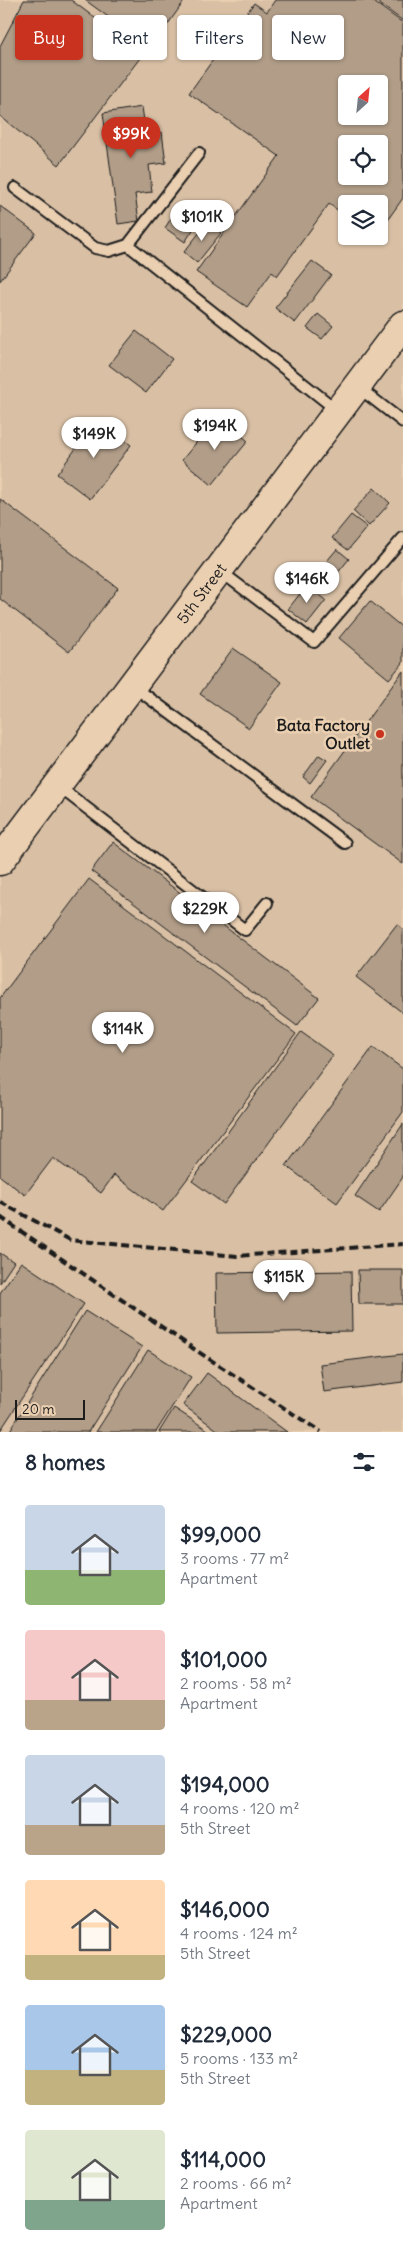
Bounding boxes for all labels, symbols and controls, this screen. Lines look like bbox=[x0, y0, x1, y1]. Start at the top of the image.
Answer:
chip: Buy bbox=[15, 15, 83, 60]
chip: Rent bbox=[93, 15, 167, 60]
chip: Filters bbox=[177, 15, 262, 60]
chip: New bbox=[272, 15, 344, 60]
north arrow bbox=[338, 75, 388, 125]
map controls bbox=[338, 75, 388, 245]
pin: $99K bbox=[101, 116, 161, 159]
text: $99K bbox=[112, 123, 150, 143]
button: locate bbox=[338, 135, 388, 185]
button: layers bbox=[338, 195, 388, 245]
pin: $101K bbox=[167, 200, 237, 242]
text: $101K bbox=[181, 206, 223, 226]
pin: $194K bbox=[180, 408, 250, 451]
text: $194K bbox=[193, 415, 237, 435]
pin: $149K bbox=[59, 416, 129, 459]
text: $149K bbox=[72, 423, 116, 443]
street label: 5th Street bbox=[172, 559, 231, 627]
pin: $146K bbox=[272, 562, 342, 604]
text: $146K bbox=[285, 568, 329, 588]
place label: Bata Factory Outlet bbox=[277, 715, 371, 753]
marker: Bata Factory Outlet bbox=[374, 728, 386, 740]
pin: $229K bbox=[170, 892, 240, 934]
text: $229K bbox=[182, 898, 228, 918]
pin: $114K bbox=[88, 1012, 158, 1054]
text: $114K bbox=[103, 1018, 143, 1038]
pin: $115K bbox=[249, 1260, 319, 1302]
text: $115K bbox=[264, 1266, 304, 1286]
scale bar bbox=[15, 1397, 85, 1420]
text: 20 m bbox=[22, 1400, 55, 1418]
icon: filters bbox=[350, 1448, 378, 1476]
text: 8 homes bbox=[25, 1449, 105, 1476]
text: $99,000 bbox=[180, 1521, 261, 1548]
icon: home bbox=[65, 1525, 125, 1585]
text: 3 rooms · 77 m² bbox=[180, 1548, 289, 1568]
text: Apartment bbox=[180, 1568, 258, 1588]
text: $101,000 bbox=[180, 1646, 268, 1673]
icon: home bbox=[65, 1650, 125, 1710]
text: 2 rooms · 58 m² bbox=[180, 1673, 292, 1693]
text: Apartment bbox=[180, 1693, 258, 1713]
text: $194,000 bbox=[180, 1771, 270, 1798]
icon: home bbox=[65, 1775, 125, 1835]
text: 4 rooms · 120 m² bbox=[180, 1798, 299, 1818]
text: 5th Street bbox=[180, 1818, 250, 1838]
text: $146,000 bbox=[180, 1896, 270, 1923]
icon: home bbox=[65, 1900, 125, 1960]
text: 4 rooms · 124 m² bbox=[180, 1923, 298, 1943]
text: 5th Street bbox=[180, 1943, 250, 1963]
text: $229,000 bbox=[180, 2021, 272, 2048]
icon: home bbox=[65, 2025, 125, 2085]
text: 5 rooms · 133 m² bbox=[180, 2048, 298, 2068]
text: 5th Street bbox=[180, 2068, 250, 2088]
text: $114,000 bbox=[180, 2146, 266, 2173]
icon: home bbox=[65, 2150, 125, 2210]
text: 2 rooms · 66 m² bbox=[180, 2173, 292, 2193]
text: Apartment bbox=[180, 2193, 258, 2213]

